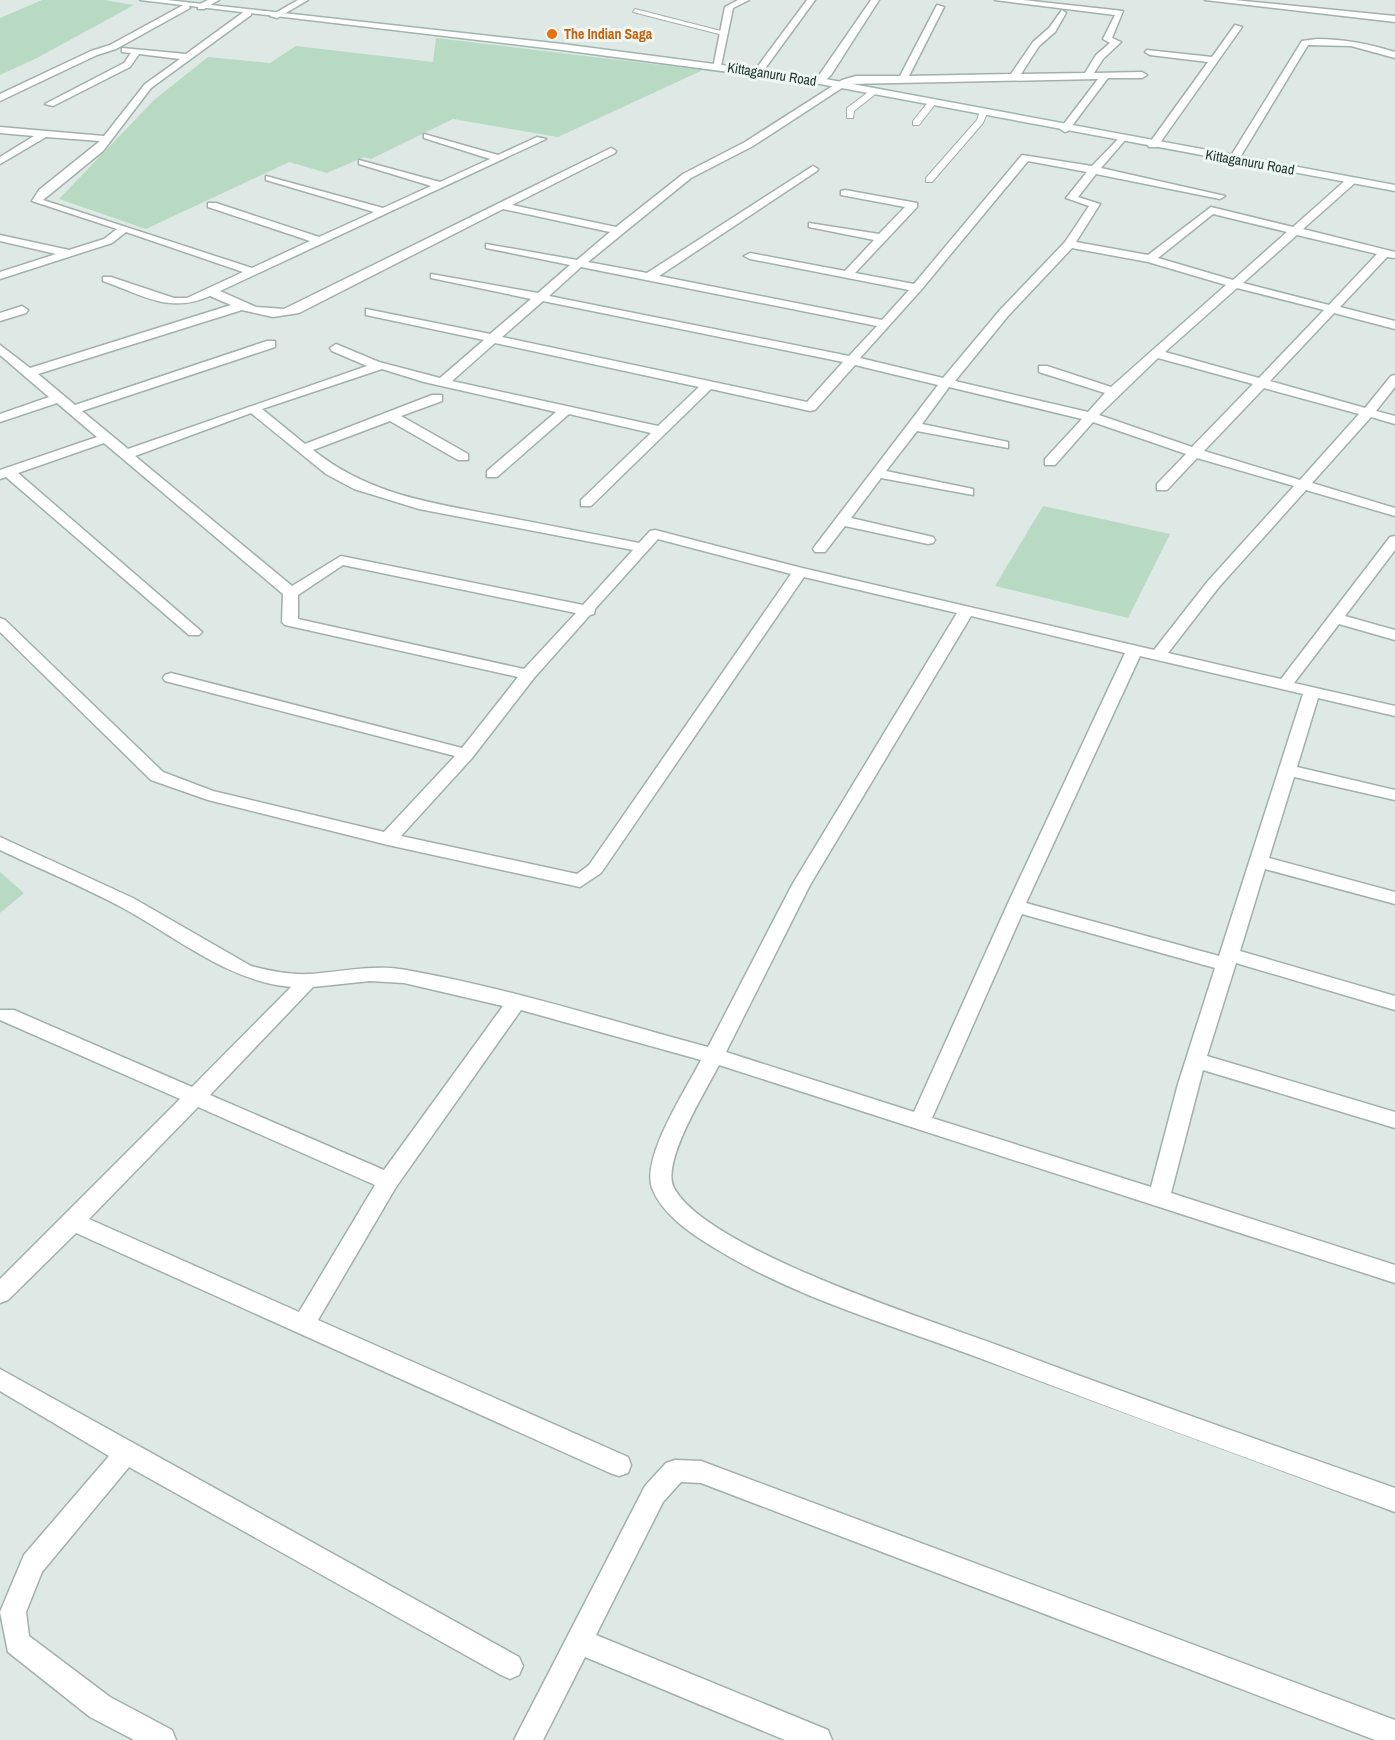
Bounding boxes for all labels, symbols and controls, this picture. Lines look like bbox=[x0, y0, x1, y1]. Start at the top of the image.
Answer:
place label: The Indian Saga bbox=[564, 25, 653, 43]
marker: The Indian Saga bbox=[545, 27, 559, 41]
street label: Kittaganuru Road bbox=[726, 58, 818, 90]
street label: Kittaganuru Road bbox=[1204, 145, 1296, 179]

